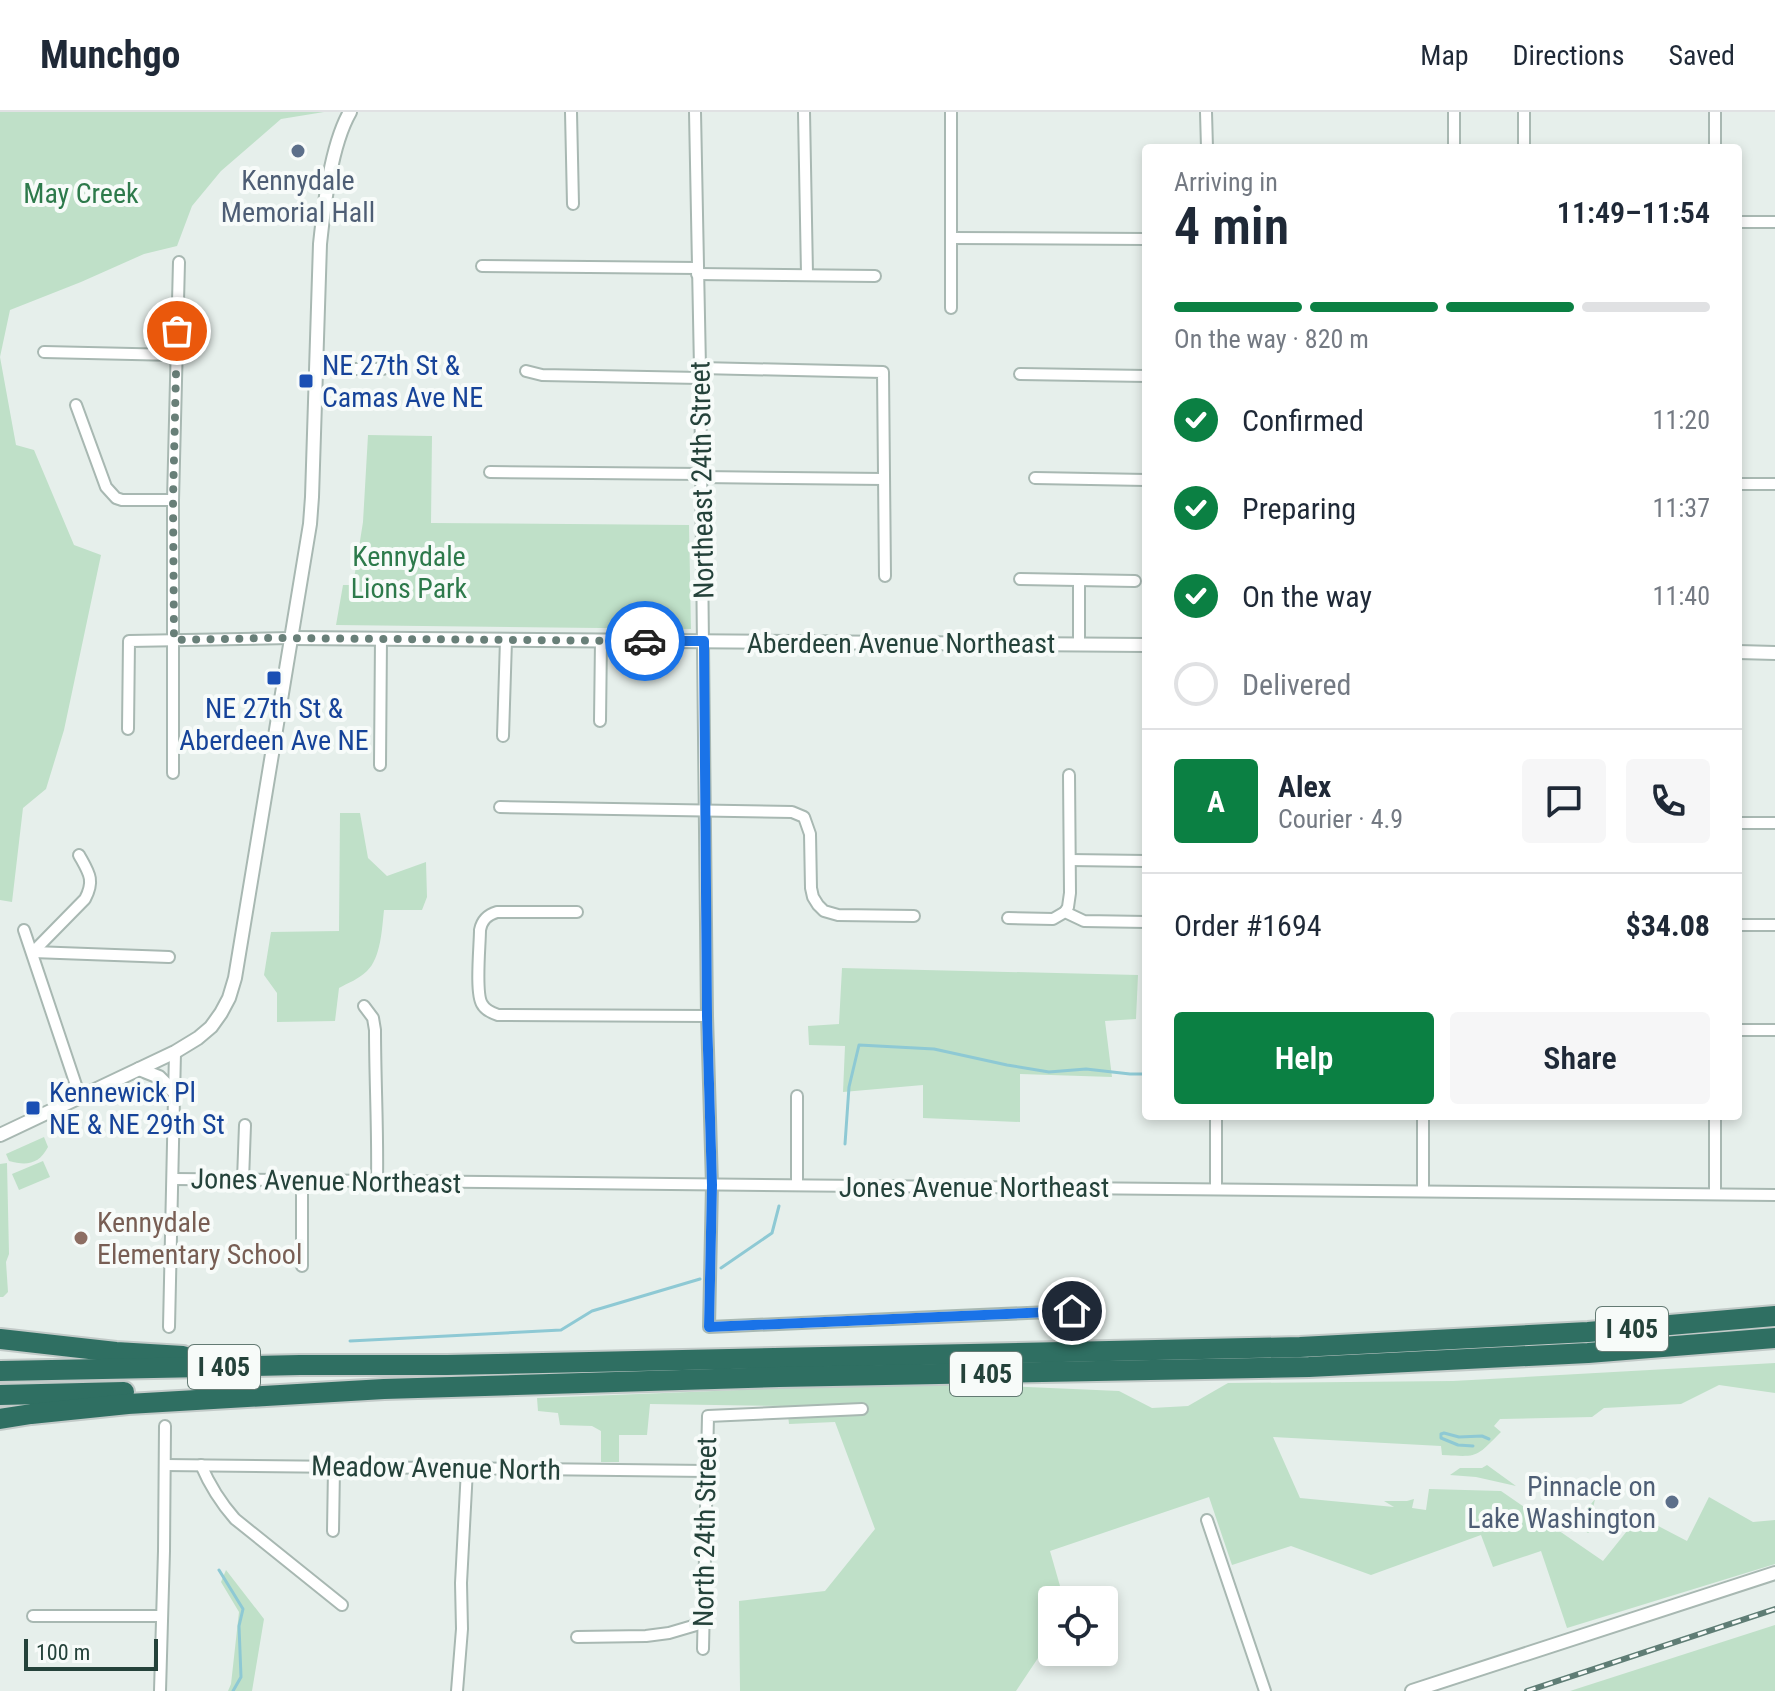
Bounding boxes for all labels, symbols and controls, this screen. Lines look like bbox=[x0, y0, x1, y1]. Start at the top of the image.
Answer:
text: Munchgo bbox=[40, 33, 180, 77]
text: Map bbox=[1420, 39, 1469, 72]
text: Directions bbox=[1513, 39, 1624, 72]
text: Saved bbox=[1668, 39, 1735, 72]
marker: Kennydale Memorial Hall bbox=[289, 142, 307, 160]
place label: Kennydale Memorial Hall bbox=[221, 164, 375, 229]
text: Arriving in bbox=[1174, 167, 1278, 197]
park label: May Creek bbox=[23, 177, 139, 210]
text: 11:49–11:54 bbox=[1557, 195, 1710, 230]
text: 4 min bbox=[1174, 196, 1289, 257]
pin bbox=[143, 297, 211, 365]
icon: bag bbox=[155, 309, 199, 353]
text: On the way · 820 m bbox=[1174, 324, 1369, 354]
place label: NE 27th St & Camas Ave NE bbox=[322, 349, 483, 414]
street label: Northeast 24th Street bbox=[683, 361, 721, 599]
marker: NE 27th St & Camas Ave NE bbox=[297, 372, 315, 390]
icon: check bbox=[1174, 398, 1218, 442]
text: Confirmed bbox=[1242, 403, 1364, 438]
text: 11:20 bbox=[1653, 405, 1710, 435]
icon: check bbox=[1174, 486, 1218, 530]
text: Preparing bbox=[1242, 491, 1356, 526]
text: 11:37 bbox=[1653, 493, 1710, 523]
park label: Kennydale Lions Park bbox=[351, 540, 468, 605]
icon: check bbox=[1174, 574, 1218, 618]
text: On the way bbox=[1242, 579, 1372, 614]
text: 11:40 bbox=[1653, 581, 1710, 611]
courier bbox=[605, 601, 685, 681]
icon: car bbox=[623, 619, 667, 663]
street label: Aberdeen Avenue Northeast bbox=[747, 627, 1055, 660]
text: Delivered bbox=[1242, 667, 1351, 702]
marker: NE 27th St & Aberdeen Ave NE bbox=[265, 669, 283, 687]
place label: NE 27th St & Aberdeen Ave NE bbox=[179, 692, 369, 757]
button: chat bbox=[1522, 759, 1606, 843]
button: phone bbox=[1626, 759, 1710, 843]
text: Alex bbox=[1278, 769, 1331, 804]
text: A bbox=[1207, 784, 1225, 819]
text: Courier · 4.9 bbox=[1278, 804, 1403, 834]
text: Order #1694 bbox=[1174, 908, 1322, 943]
text: $34.08 bbox=[1625, 908, 1710, 943]
button: Help bbox=[1174, 1012, 1434, 1104]
button: Share bbox=[1450, 1012, 1710, 1104]
place label: Kennewick Pl NE & NE 29th St bbox=[49, 1076, 225, 1141]
marker: Kennewick Pl NE & NE 29th St bbox=[24, 1099, 42, 1117]
street label: Jones Avenue Northeast bbox=[190, 1162, 462, 1200]
street label: Jones Avenue Northeast bbox=[839, 1171, 1109, 1204]
place label: Kennydale Elementary School bbox=[97, 1206, 302, 1271]
marker: Kennydale Elementary School bbox=[72, 1229, 90, 1247]
pin bbox=[1038, 1277, 1106, 1345]
icon: home bbox=[1050, 1289, 1094, 1333]
road number: I 405 bbox=[1596, 1307, 1668, 1351]
road number: I 405 bbox=[188, 1345, 260, 1389]
road number: I 405 bbox=[950, 1352, 1022, 1396]
street label: North 24th Street bbox=[687, 1437, 723, 1627]
street label: Meadow Avenue North bbox=[311, 1449, 561, 1487]
place label: Pinnacle on Lake Washington bbox=[1467, 1470, 1656, 1535]
marker: Pinnacle on Lake Washington bbox=[1663, 1493, 1681, 1511]
map controls bbox=[1038, 1586, 1118, 1666]
button: locate bbox=[1038, 1586, 1118, 1666]
scale bar bbox=[24, 1635, 158, 1671]
text: 100 m bbox=[36, 1640, 90, 1665]

